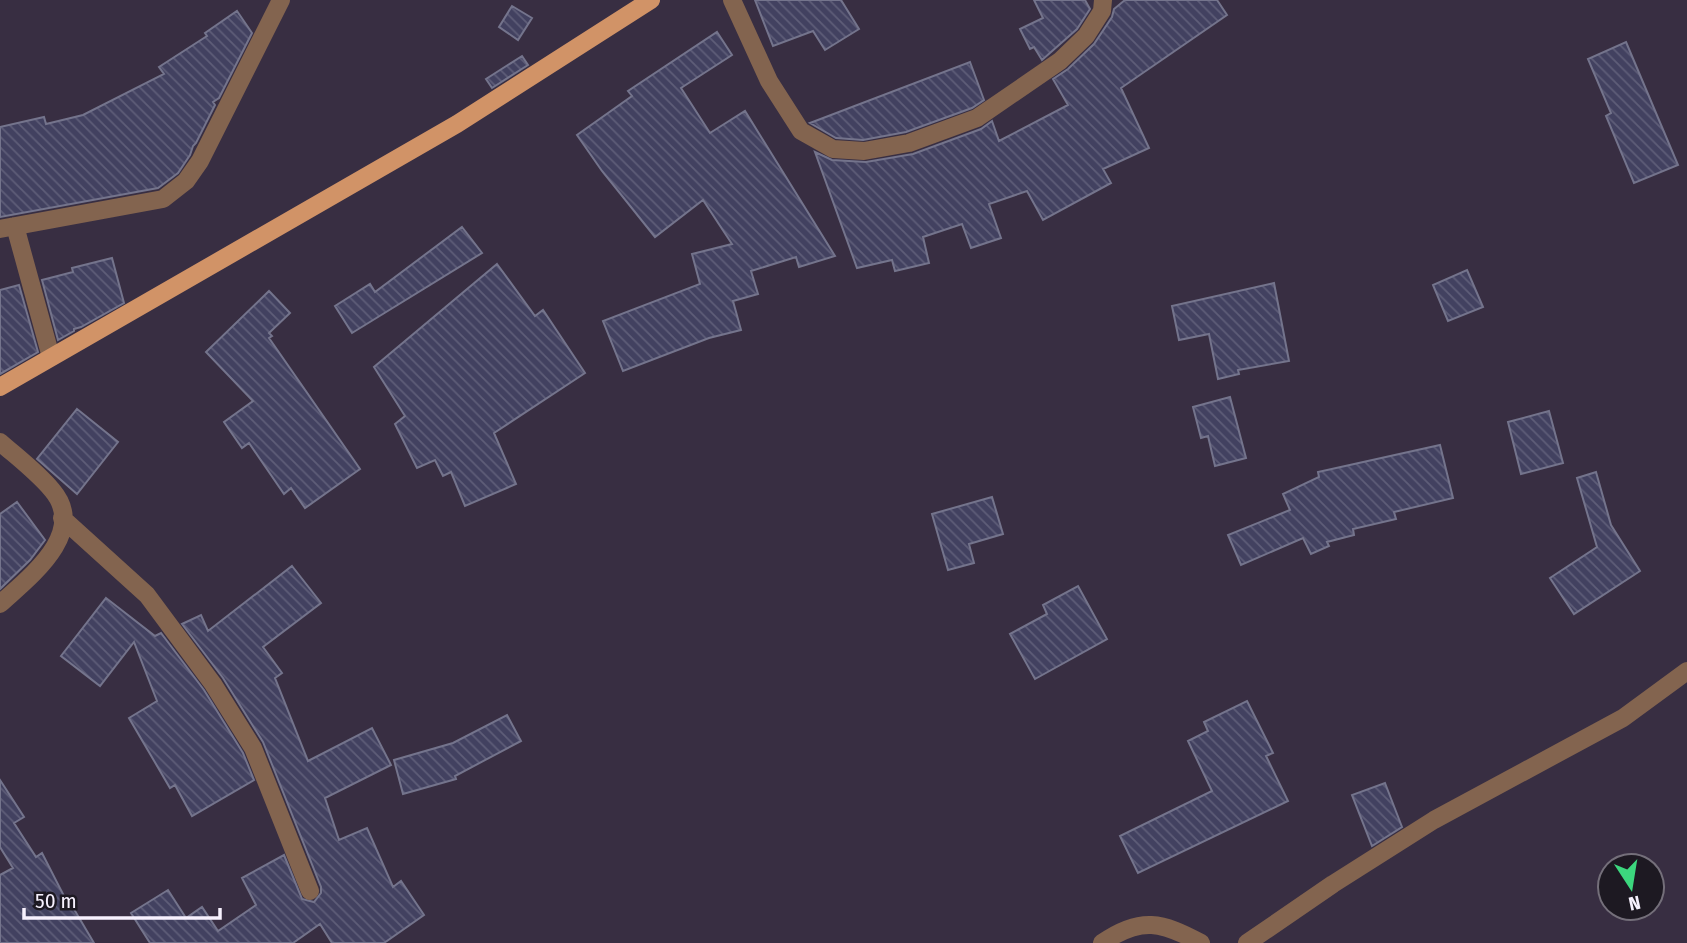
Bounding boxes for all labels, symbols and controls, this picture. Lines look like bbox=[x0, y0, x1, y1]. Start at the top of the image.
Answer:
north arrow bbox=[1596, 852, 1666, 922]
scale bar bbox=[24, 876, 220, 920]
text: 50 m bbox=[35, 888, 77, 914]
text: N bbox=[1626, 891, 1642, 916]

